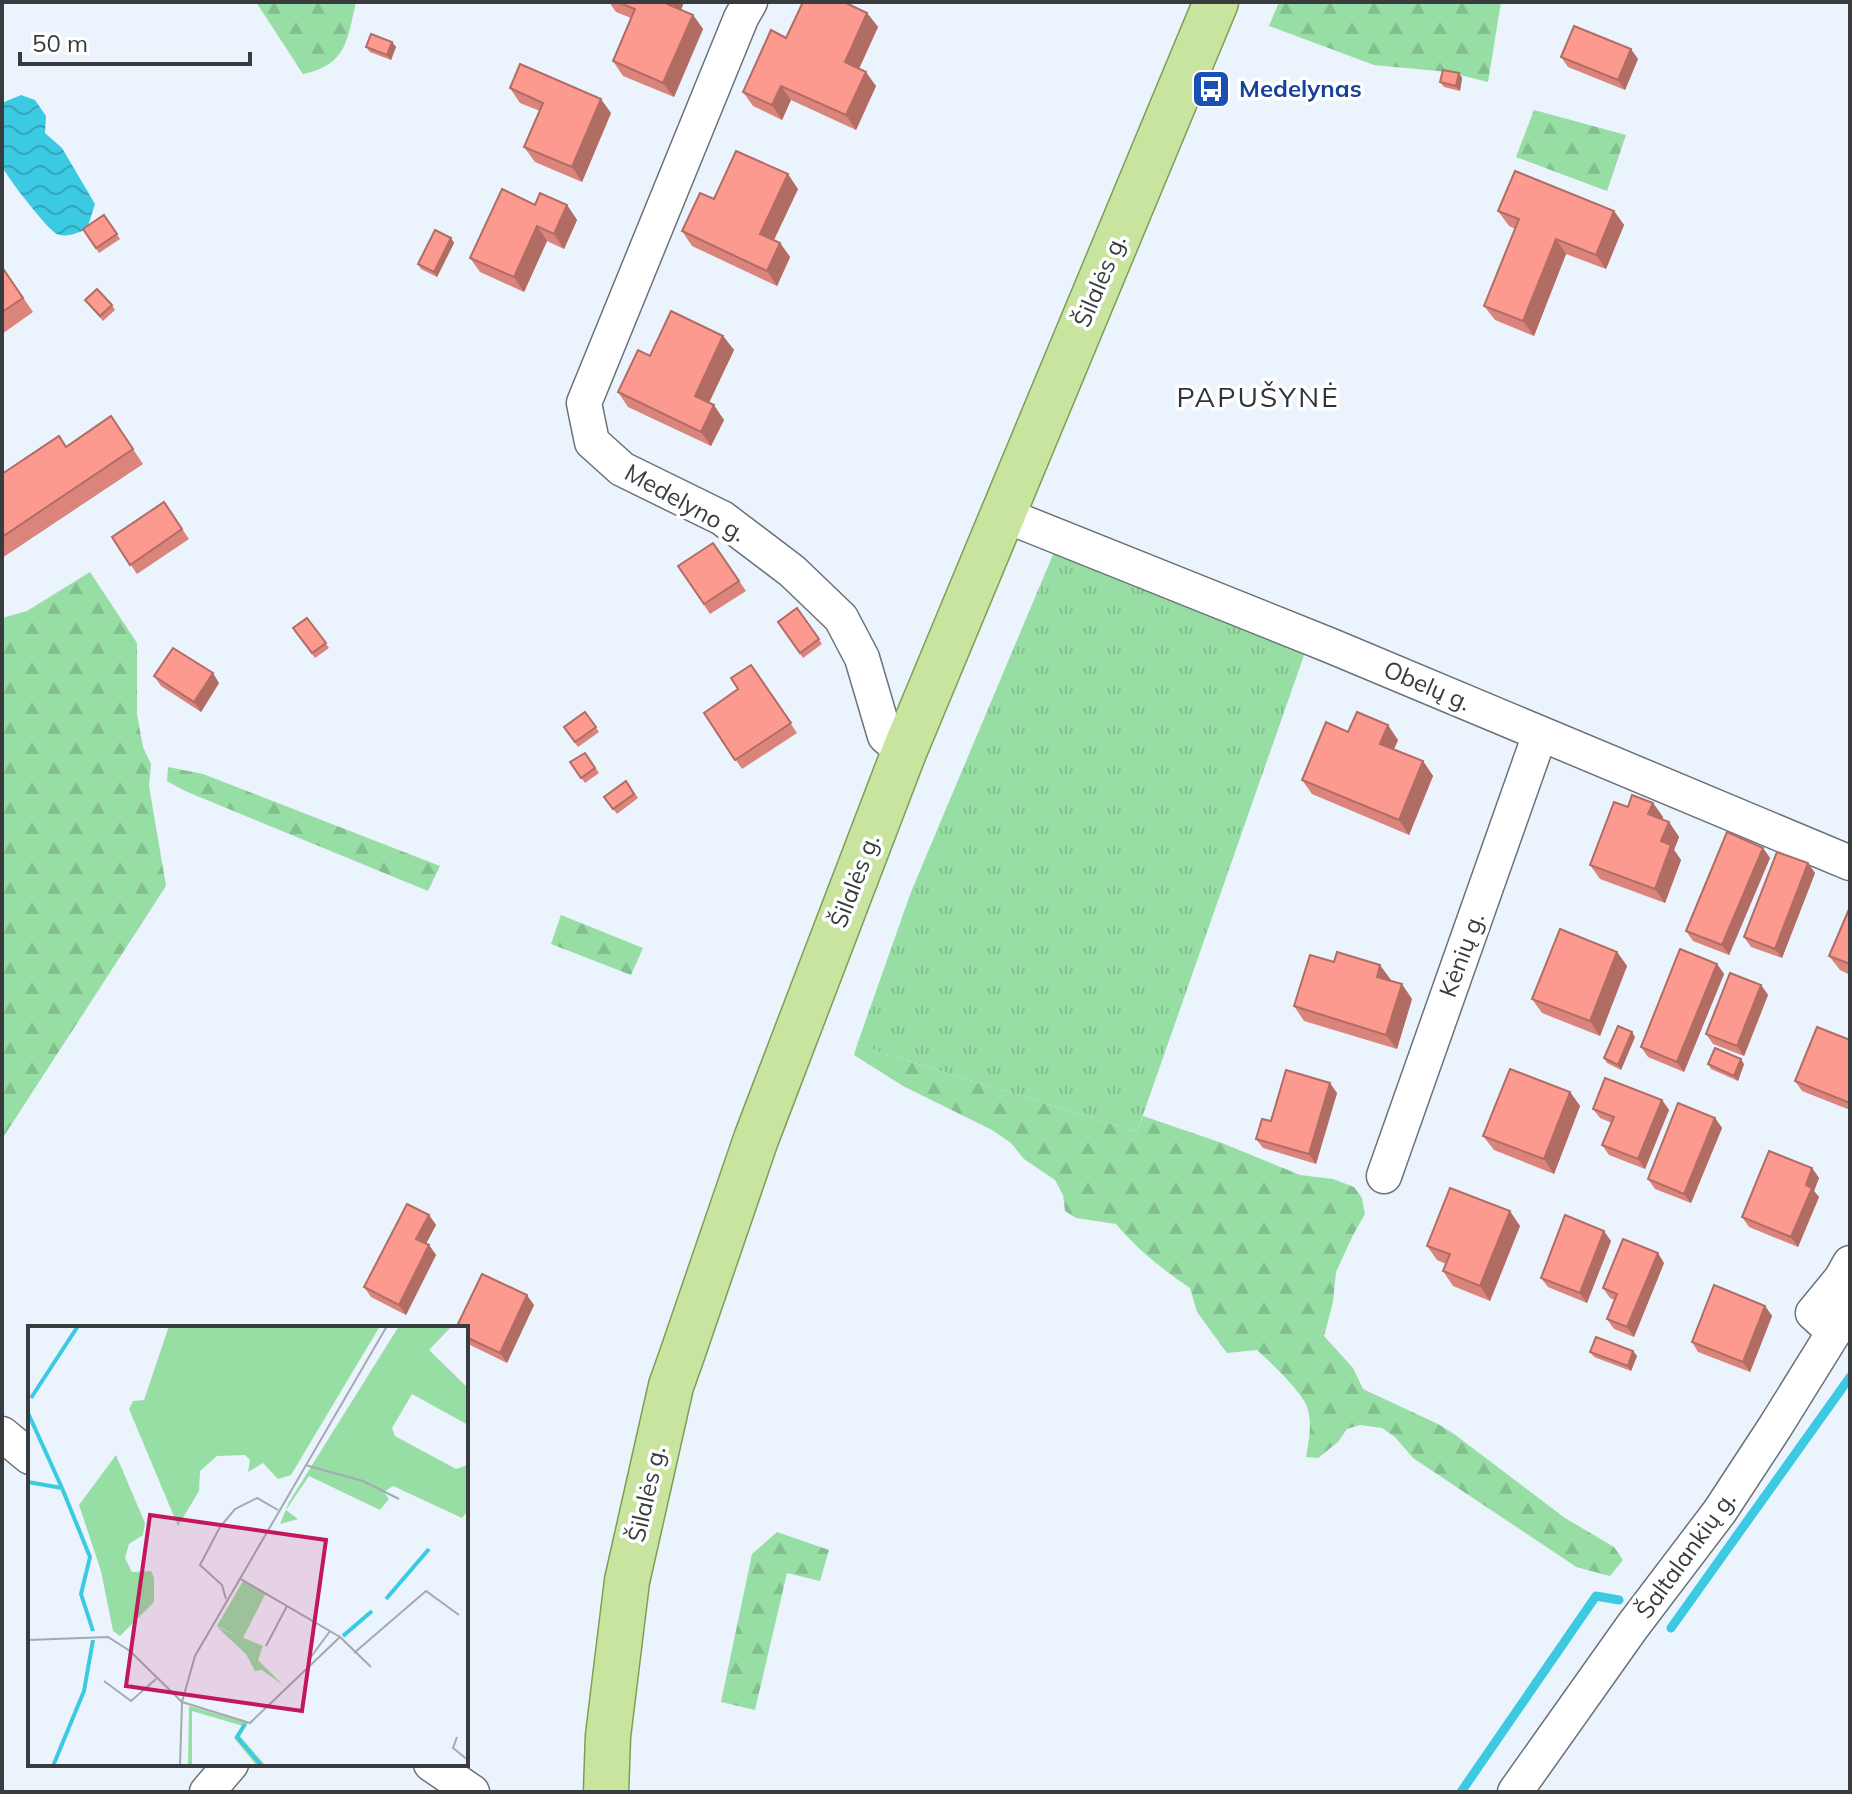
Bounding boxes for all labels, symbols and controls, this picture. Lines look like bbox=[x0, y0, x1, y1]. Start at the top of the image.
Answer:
scale bar bbox=[20, 16, 250, 66]
text: 50 m bbox=[32, 28, 88, 58]
bus stop icon: Medelynas bbox=[1190, 68, 1232, 110]
place label: Medelynas bbox=[1239, 73, 1362, 103]
street label: Šilalės g. bbox=[1066, 230, 1132, 331]
district label: PAPUŠYNĖ bbox=[1176, 379, 1340, 414]
street label: Medelyno g. bbox=[620, 457, 751, 548]
street label: Obelų g. bbox=[1379, 653, 1475, 717]
street label: Šilalės g. bbox=[823, 830, 886, 932]
street label: Kėnių g. bbox=[1432, 908, 1490, 1001]
inset map bbox=[28, 1326, 468, 1766]
street label: Šilalės g. bbox=[620, 1443, 672, 1545]
street label: Šaltalankių g. bbox=[1629, 1485, 1741, 1624]

